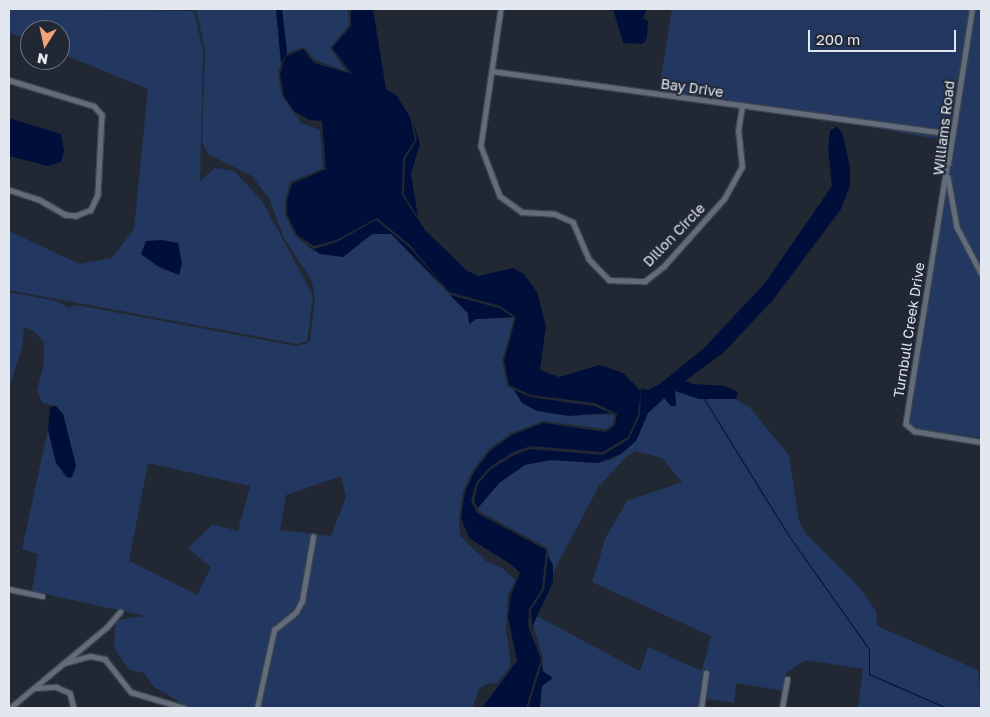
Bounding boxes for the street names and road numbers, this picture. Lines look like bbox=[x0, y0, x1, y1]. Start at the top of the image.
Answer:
street label: Bay Drive bbox=[660, 75, 724, 101]
street label: Williams Road bbox=[930, 80, 958, 176]
street label: Dillon Circle bbox=[640, 200, 708, 270]
street label: Turnbull Creek Drive bbox=[890, 261, 928, 399]

